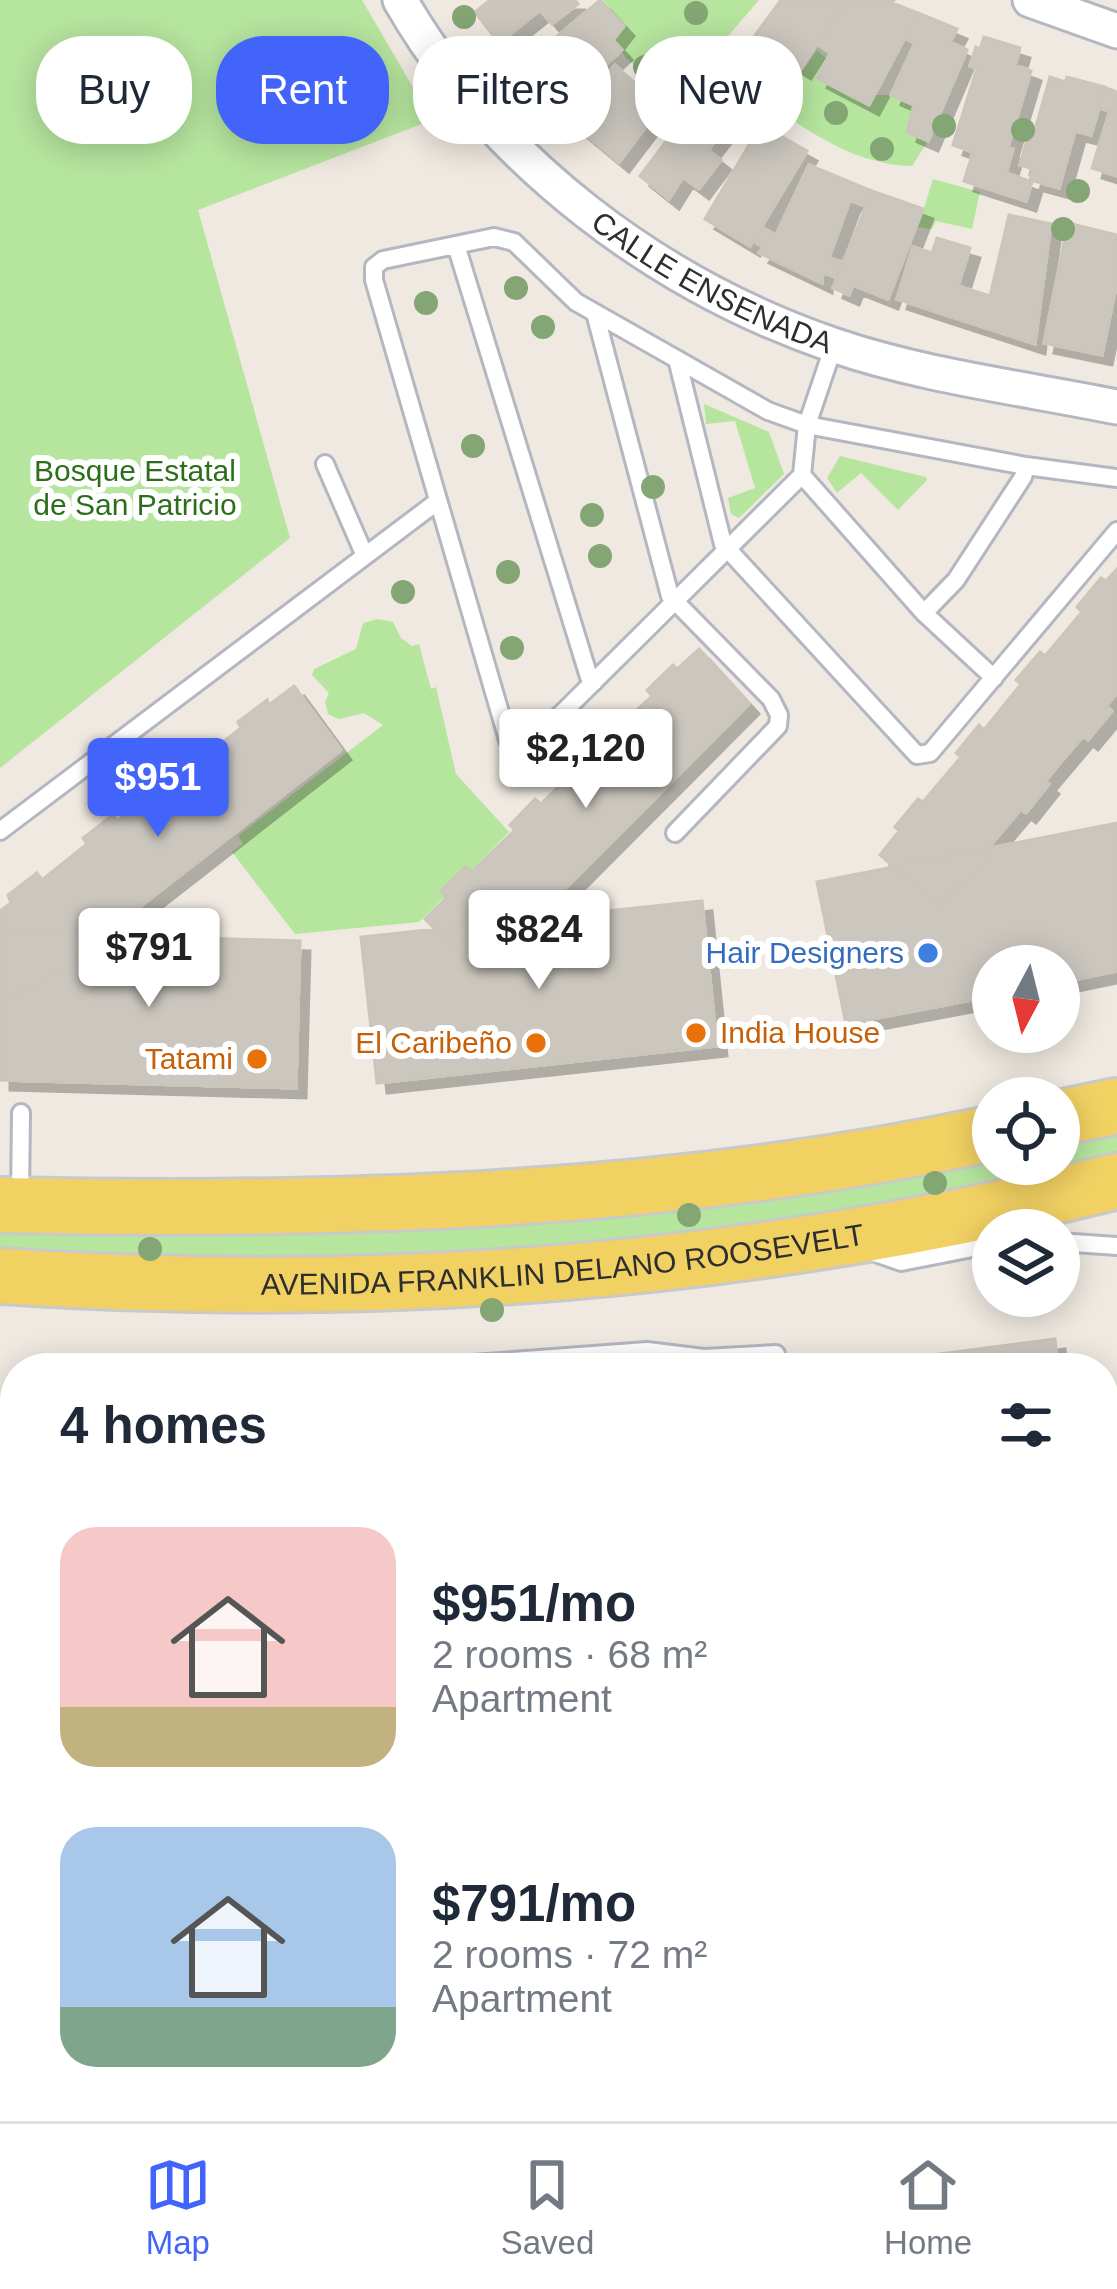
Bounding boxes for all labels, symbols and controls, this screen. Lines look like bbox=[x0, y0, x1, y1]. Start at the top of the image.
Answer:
chip: Buy bbox=[36, 36, 192, 144]
chip: Rent bbox=[216, 36, 389, 144]
chip: Filters bbox=[413, 36, 611, 144]
chip: New bbox=[635, 36, 803, 144]
street label: CALLE ENSENADA bbox=[586, 205, 837, 359]
park label: Bosque Estatal de San Patricio bbox=[33, 454, 237, 521]
pin: $2,120 bbox=[488, 709, 684, 811]
text: $2,120 bbox=[526, 726, 646, 769]
pin: $951 bbox=[87, 738, 229, 840]
text: $951 bbox=[115, 755, 201, 798]
pin: $824 bbox=[468, 890, 610, 992]
text: $824 bbox=[496, 907, 582, 950]
pin: $791 bbox=[78, 908, 220, 1010]
text: $791 bbox=[106, 925, 192, 968]
place label: Hair Designers bbox=[706, 936, 904, 969]
marker: Hair Designers bbox=[915, 940, 941, 966]
north arrow bbox=[972, 945, 1080, 1053]
map controls bbox=[972, 945, 1080, 1317]
place label: India House bbox=[720, 1016, 880, 1049]
marker: India House bbox=[683, 1020, 709, 1046]
place label: El Caribeño bbox=[355, 1026, 512, 1059]
marker: El Caribeño bbox=[523, 1030, 549, 1056]
place label: Tatami bbox=[145, 1042, 233, 1075]
marker: Tatami bbox=[244, 1046, 270, 1072]
button: locate bbox=[972, 1077, 1080, 1185]
button: layers bbox=[972, 1209, 1080, 1317]
street label: AVENIDA FRANKLIN DELANO ROOSEVELT bbox=[261, 1218, 867, 1301]
icon: filters bbox=[993, 1392, 1059, 1458]
text: 4 homes bbox=[60, 1397, 267, 1454]
icon: home bbox=[156, 1575, 300, 1719]
text: $951/mo bbox=[432, 1575, 636, 1632]
text: 2 rooms · 68 m² bbox=[432, 1633, 707, 1676]
text: Apartment bbox=[432, 1677, 612, 1720]
icon: home bbox=[156, 1875, 300, 2019]
text: $791/mo bbox=[432, 1875, 636, 1932]
text: 2 rooms · 72 m² bbox=[432, 1933, 707, 1976]
text: Apartment bbox=[432, 1977, 612, 2020]
tab: Map bbox=[145, 2152, 211, 2262]
tab: Saved bbox=[501, 2152, 594, 2262]
tab: Home bbox=[884, 2152, 972, 2262]

